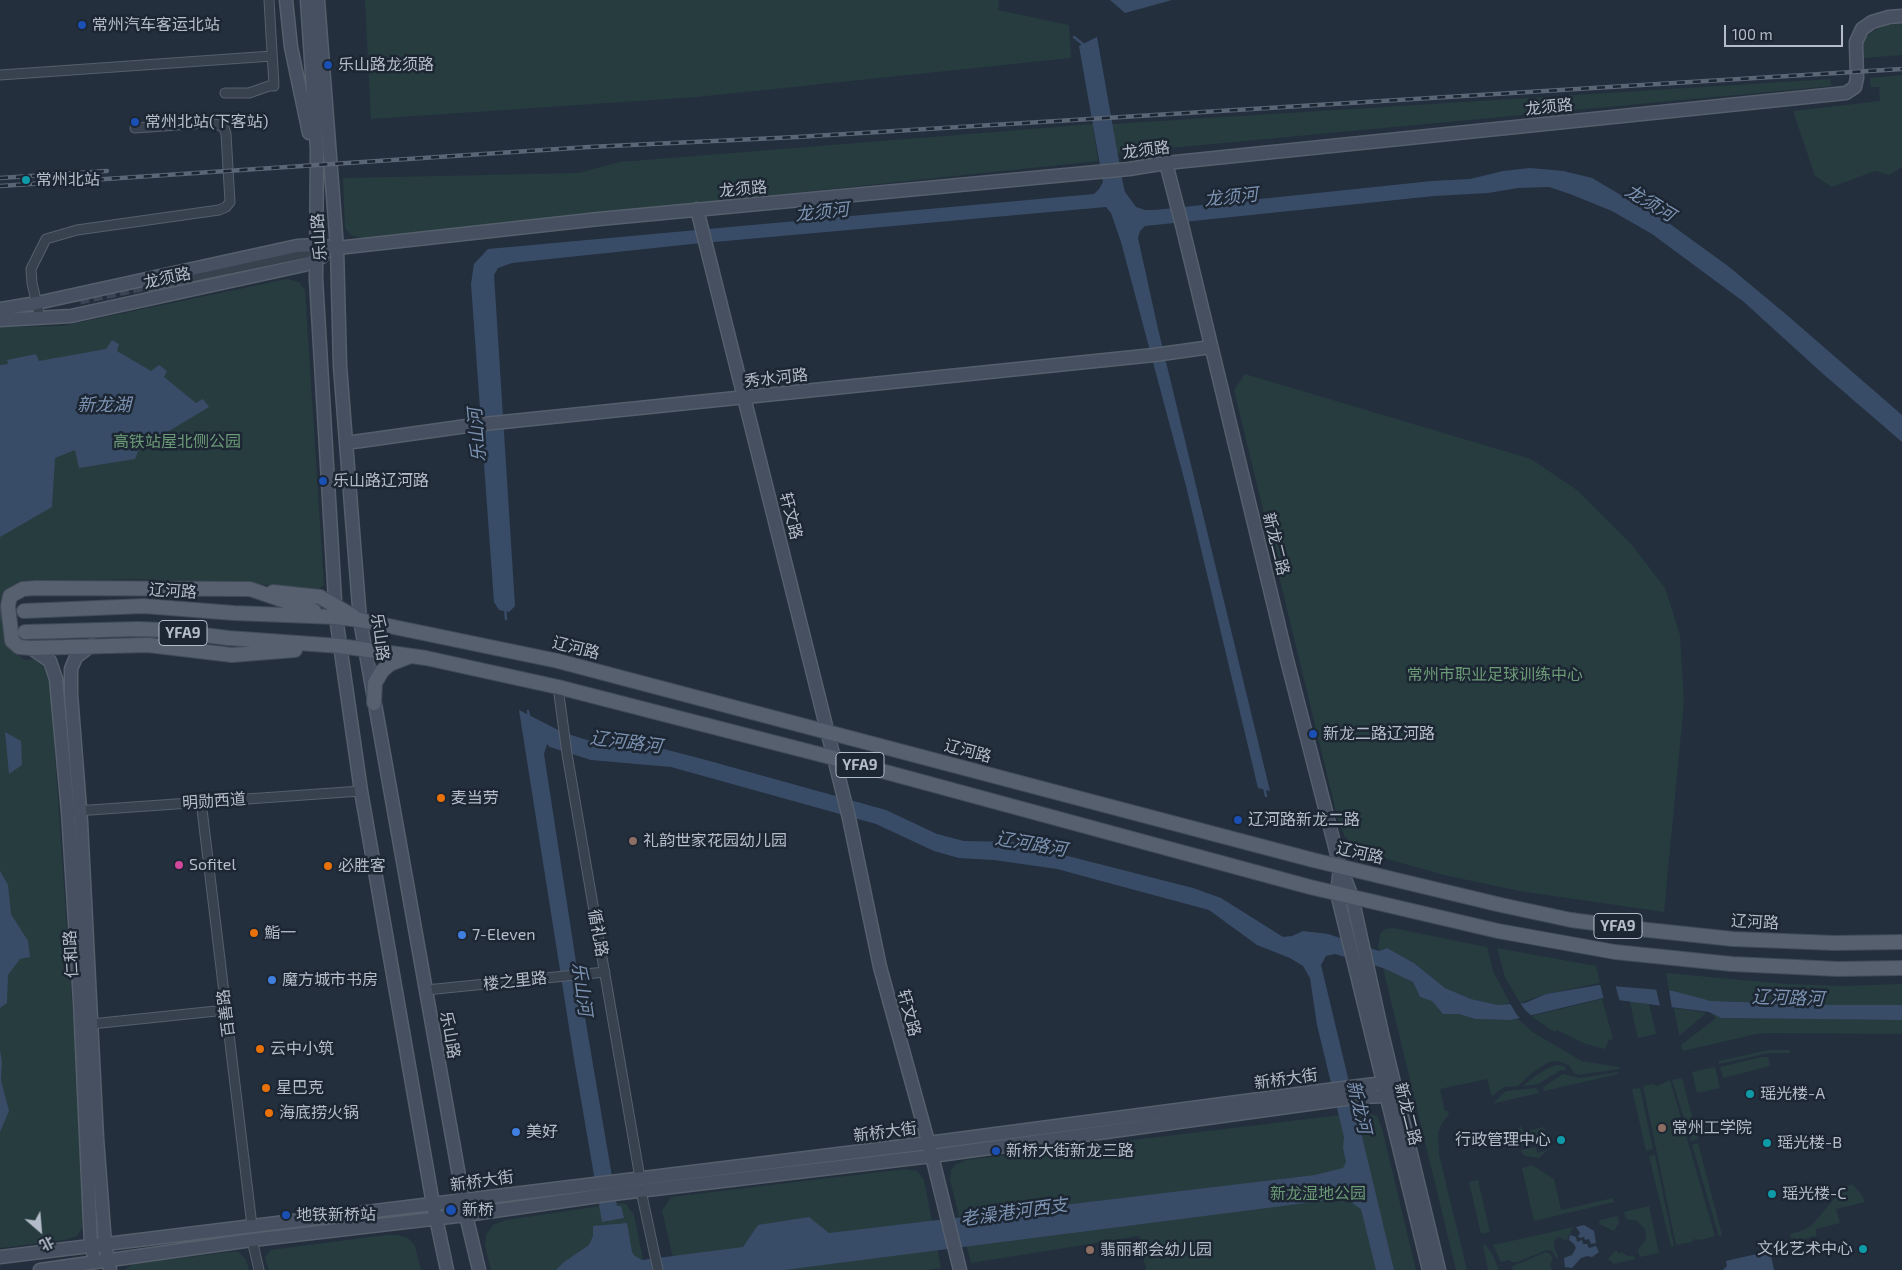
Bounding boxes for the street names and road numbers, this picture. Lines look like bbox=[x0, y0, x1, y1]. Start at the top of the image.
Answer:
street label: 龙须路 bbox=[1524, 95, 1574, 119]
street label: 龙须路 bbox=[1121, 138, 1171, 162]
street label: 龙须路 bbox=[718, 177, 768, 201]
street label: 乐山路 bbox=[308, 212, 330, 262]
street label: 龙须路 bbox=[142, 264, 192, 292]
street label: 秀水河路 bbox=[743, 365, 809, 391]
street label: 轩文路 bbox=[776, 490, 806, 542]
street label: 新龙二路 bbox=[1259, 511, 1293, 577]
street label: 辽河路 bbox=[148, 580, 198, 602]
street label: 乐山路 bbox=[367, 612, 393, 662]
road number: YFA9 bbox=[159, 620, 207, 646]
street label: 辽河路 bbox=[550, 633, 602, 663]
street label: 辽河路 bbox=[942, 736, 994, 766]
road number: YFA9 bbox=[836, 752, 884, 778]
street label: 明勋西道 bbox=[181, 789, 247, 813]
street label: 辽河路 bbox=[1334, 838, 1386, 868]
street label: 循礼路 bbox=[584, 908, 612, 958]
street label: 辽河路 bbox=[1731, 911, 1779, 933]
road number: YFA9 bbox=[1594, 914, 1642, 938]
street label: 仁和路 bbox=[60, 930, 82, 978]
street label: 楼之里路 bbox=[482, 968, 548, 994]
street label: 轩文路 bbox=[894, 987, 924, 1039]
street label: 百善路 bbox=[214, 988, 238, 1038]
street label: 乐山路 bbox=[436, 1010, 464, 1060]
street label: 新桥大街 bbox=[1253, 1065, 1319, 1093]
street label: 新龙二路 bbox=[1391, 1081, 1425, 1147]
street label: 新桥大街 bbox=[852, 1119, 918, 1145]
street label: 新桥大街 bbox=[449, 1167, 515, 1195]

